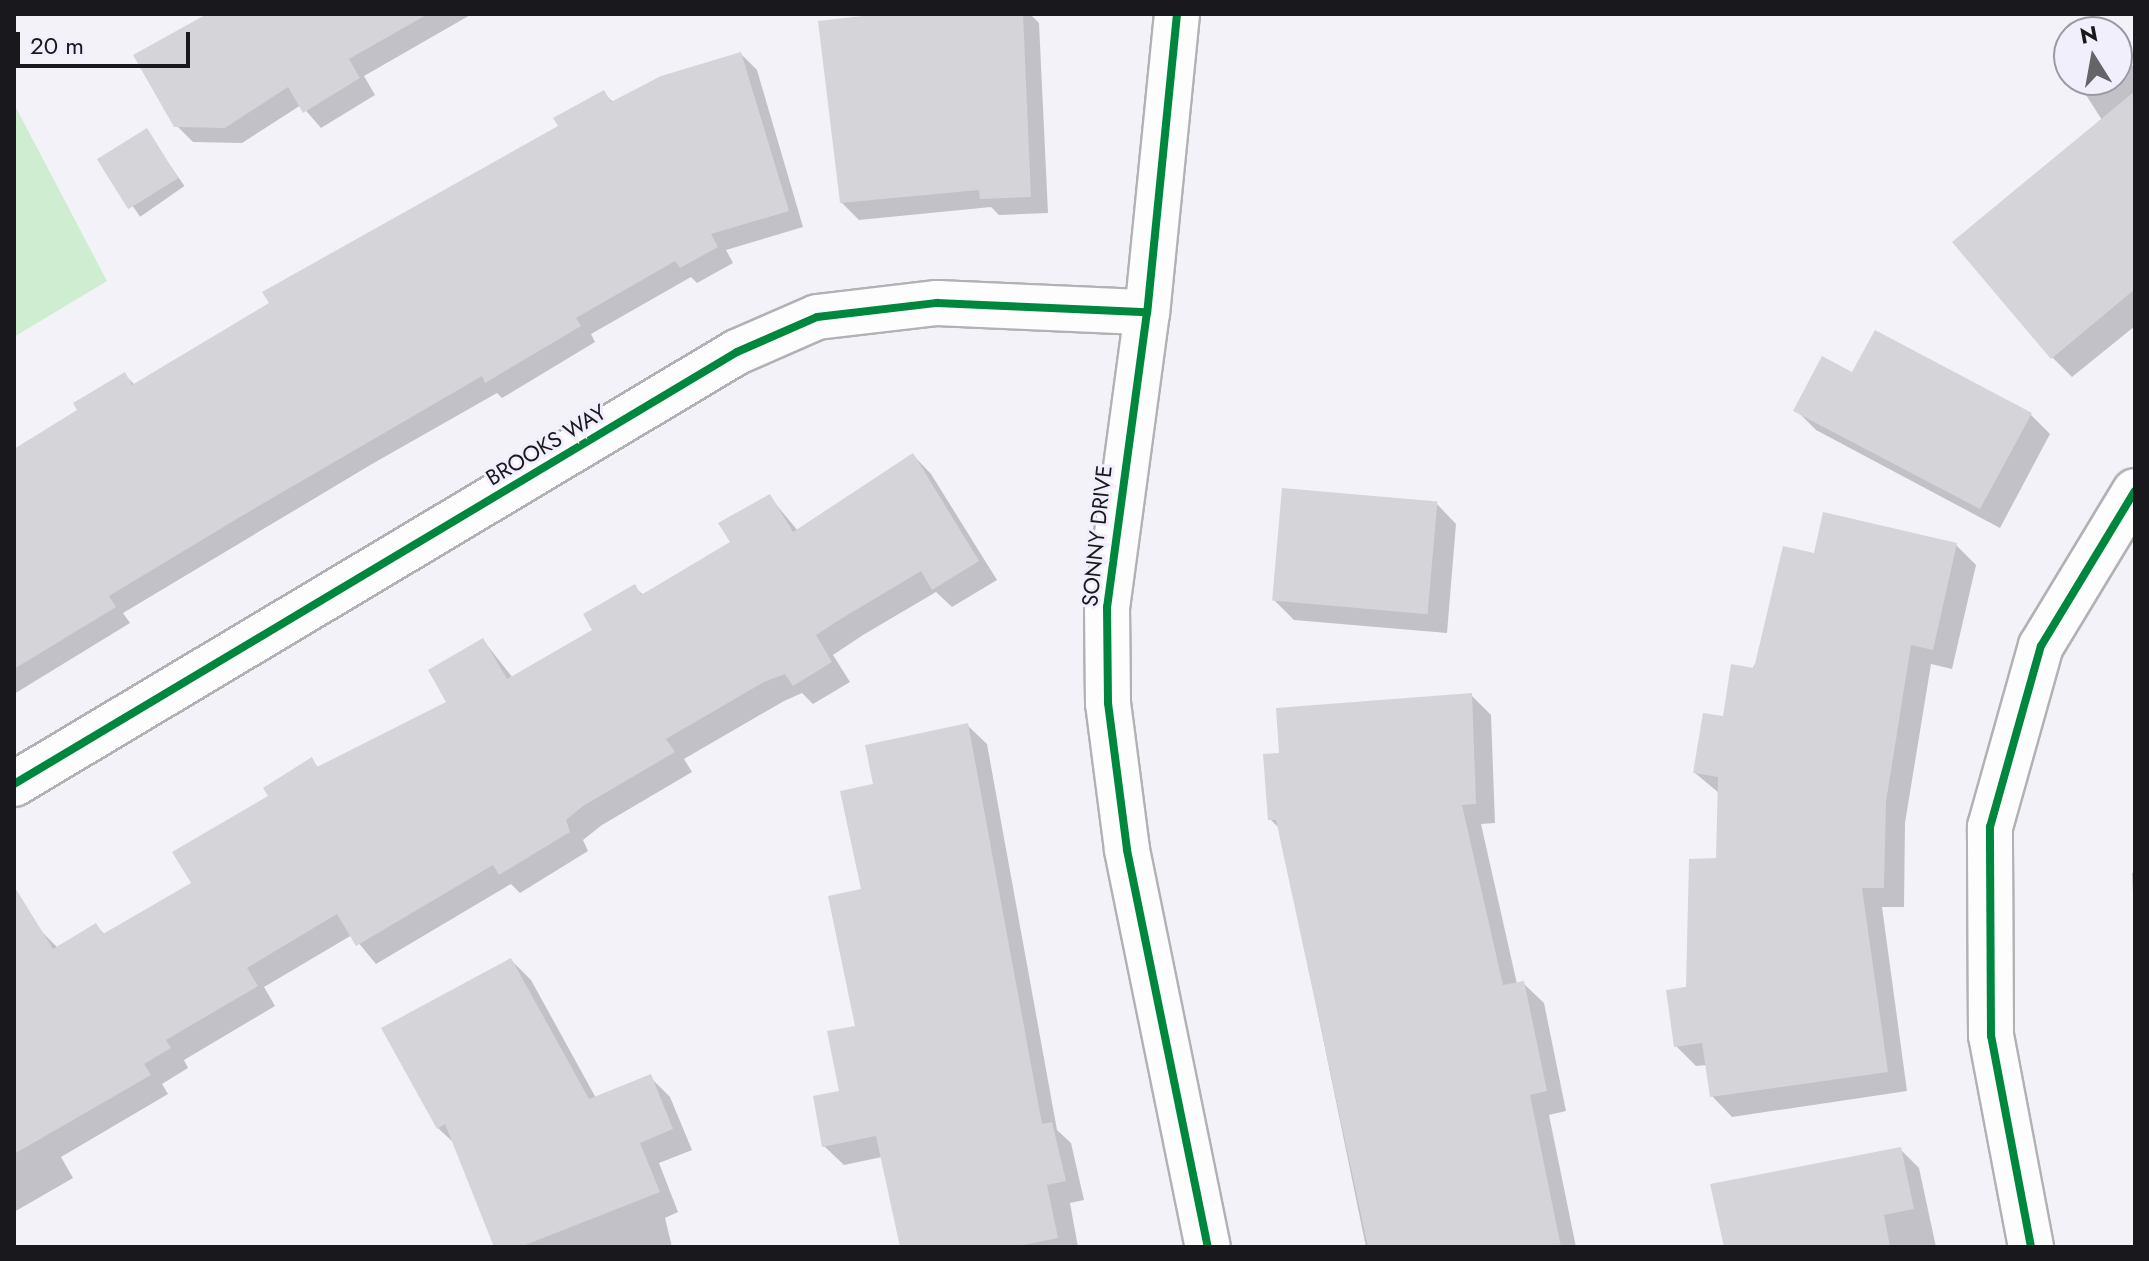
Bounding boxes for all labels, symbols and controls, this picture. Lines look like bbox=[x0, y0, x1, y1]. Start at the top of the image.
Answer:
scale bar bbox=[20, 16, 194, 66]
north arrow bbox=[2053, 16, 2133, 96]
text: N bbox=[2077, 17, 2100, 52]
text: 20 m bbox=[30, 28, 84, 63]
street label: BROOKS WAY bbox=[481, 399, 611, 491]
street label: SONNY DRIVE bbox=[1076, 464, 1118, 608]

